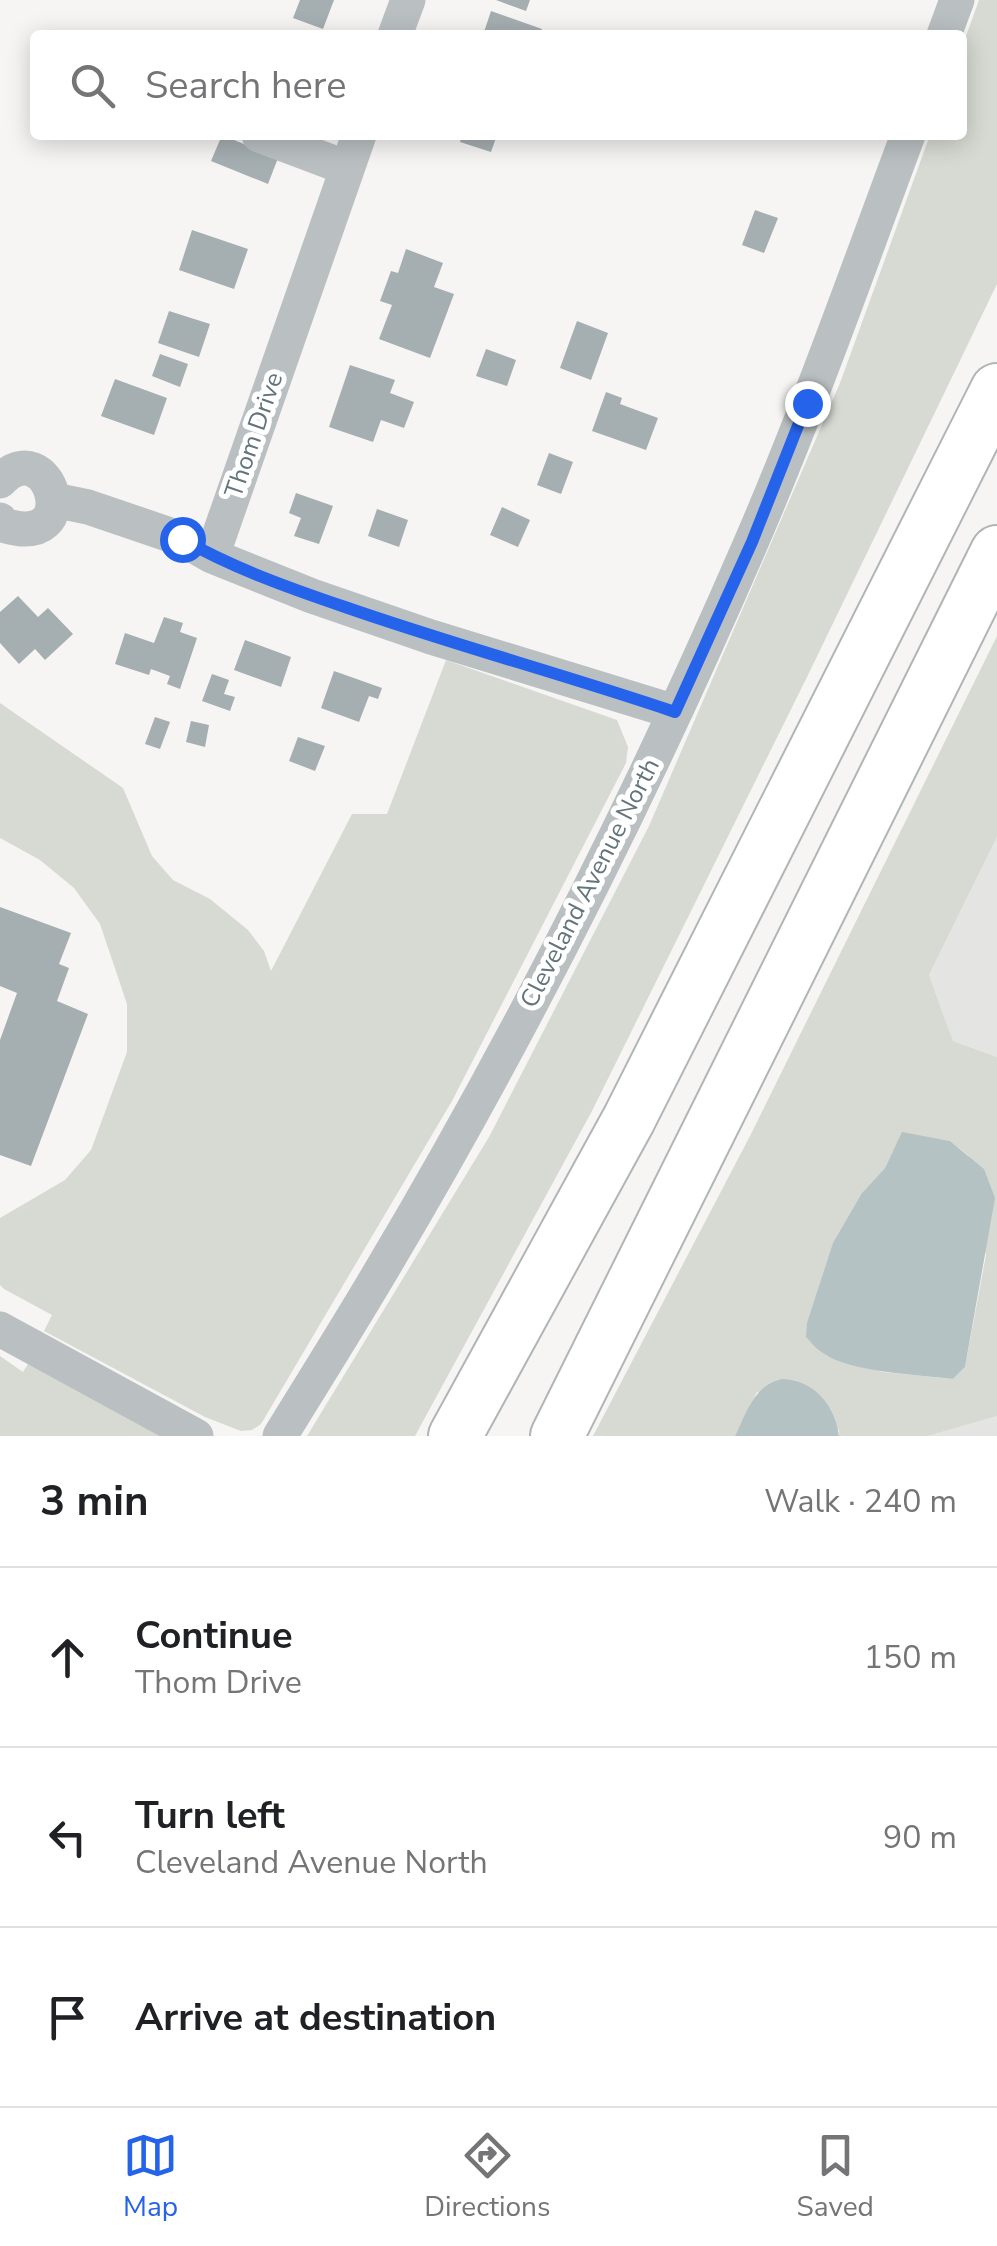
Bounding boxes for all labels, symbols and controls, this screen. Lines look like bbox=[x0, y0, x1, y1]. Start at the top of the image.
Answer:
search box bbox=[30, 30, 967, 140]
icon: search bbox=[65, 58, 120, 113]
text: Search here bbox=[145, 60, 346, 111]
street label: Thom Drive bbox=[217, 368, 291, 502]
route end bbox=[785, 381, 831, 427]
route start bbox=[160, 517, 206, 563]
street label: Cleveland Avenue North bbox=[512, 753, 668, 1013]
text: 3 min bbox=[40, 1473, 149, 1530]
text: Walk · 240 m bbox=[764, 1480, 957, 1523]
text: Continue bbox=[135, 1610, 293, 1661]
icon: ahead bbox=[40, 1630, 95, 1685]
text: 150 m bbox=[864, 1636, 957, 1679]
text: Thom Drive bbox=[135, 1661, 302, 1704]
text: Turn left bbox=[135, 1790, 285, 1841]
icon: left bbox=[40, 1810, 95, 1865]
text: 90 m bbox=[883, 1816, 957, 1859]
text: Cleveland Avenue North bbox=[135, 1841, 488, 1884]
icon: arrive bbox=[40, 1990, 95, 2045]
text: Arrive at destination bbox=[135, 1992, 496, 2043]
tab: Map bbox=[123, 2128, 178, 2226]
tab: Directions bbox=[424, 2128, 550, 2226]
tab: Saved bbox=[797, 2128, 874, 2226]

